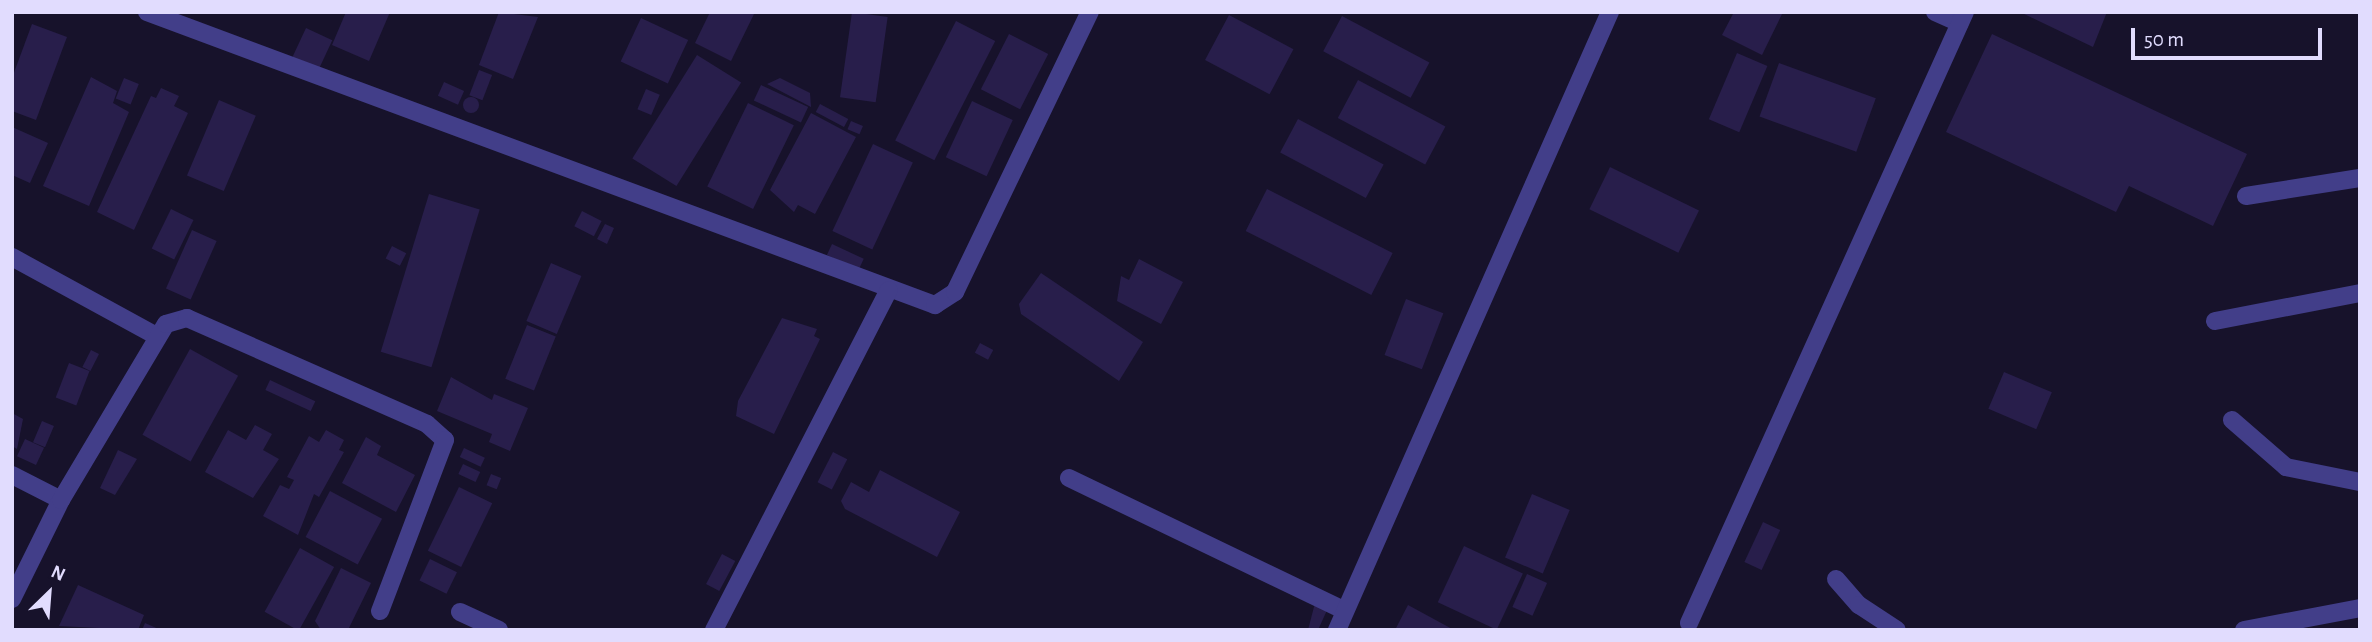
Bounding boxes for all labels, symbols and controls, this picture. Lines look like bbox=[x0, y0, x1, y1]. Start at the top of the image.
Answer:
scale bar bbox=[2134, 14, 2325, 58]
text: 50 m bbox=[2144, 29, 2184, 50]
north arrow bbox=[14, 558, 84, 628]
text: N bbox=[48, 562, 68, 585]

